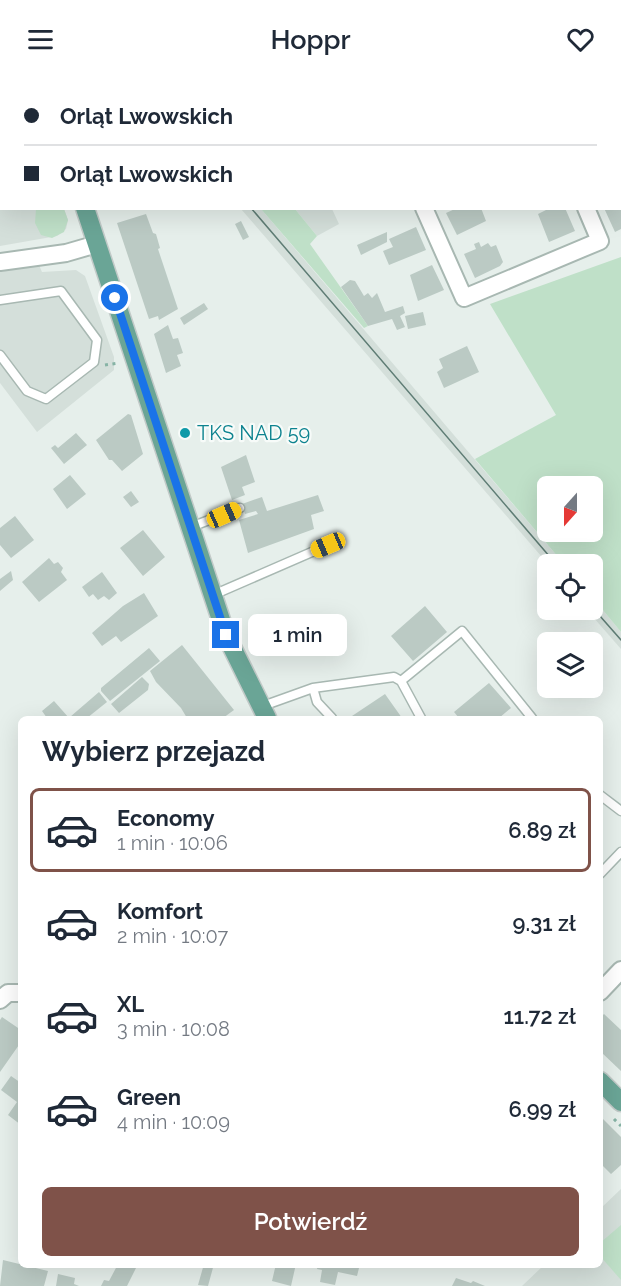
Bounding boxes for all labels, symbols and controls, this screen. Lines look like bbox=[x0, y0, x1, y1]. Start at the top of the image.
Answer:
icon: menu bbox=[24, 23, 57, 56]
icon: heart bbox=[564, 23, 597, 56]
text: Hoppr bbox=[270, 24, 351, 55]
text: Orląt Lwowskich bbox=[60, 103, 233, 129]
text: Orląt Lwowskich bbox=[60, 161, 233, 187]
route start bbox=[101, 284, 128, 311]
place label: TKS NAD 59 bbox=[197, 421, 310, 445]
marker: TKS NAD 59 bbox=[178, 426, 192, 440]
north arrow bbox=[537, 476, 603, 542]
map controls bbox=[537, 476, 603, 698]
car bbox=[204, 499, 244, 531]
car bbox=[308, 530, 348, 560]
button: locate bbox=[537, 554, 603, 620]
callout: 1 min bbox=[247, 614, 346, 656]
route end bbox=[212, 621, 239, 648]
text: 1 min bbox=[273, 623, 322, 647]
button: layers bbox=[537, 632, 603, 698]
text: Wybierz przejazd bbox=[42, 736, 265, 767]
icon: car bbox=[45, 803, 99, 857]
text: Economy bbox=[117, 805, 215, 831]
text: 6.89 zł bbox=[508, 817, 576, 843]
text: 1 min · 10:06 bbox=[117, 831, 228, 855]
icon: car bbox=[45, 896, 99, 950]
text: Komfort bbox=[117, 898, 203, 924]
text: 9.31 zł bbox=[512, 910, 576, 936]
text: 2 min · 10:07 bbox=[117, 924, 228, 948]
icon: car bbox=[45, 989, 99, 1043]
text: XL bbox=[117, 991, 144, 1017]
text: 11.72 zł bbox=[503, 1003, 576, 1029]
text: 3 min · 10:08 bbox=[117, 1017, 230, 1041]
icon: car bbox=[45, 1082, 99, 1136]
text: Green bbox=[117, 1084, 181, 1110]
text: 6.99 zł bbox=[509, 1096, 576, 1122]
text: 4 min · 10:09 bbox=[117, 1110, 230, 1134]
button: Potwierdź bbox=[42, 1187, 579, 1256]

